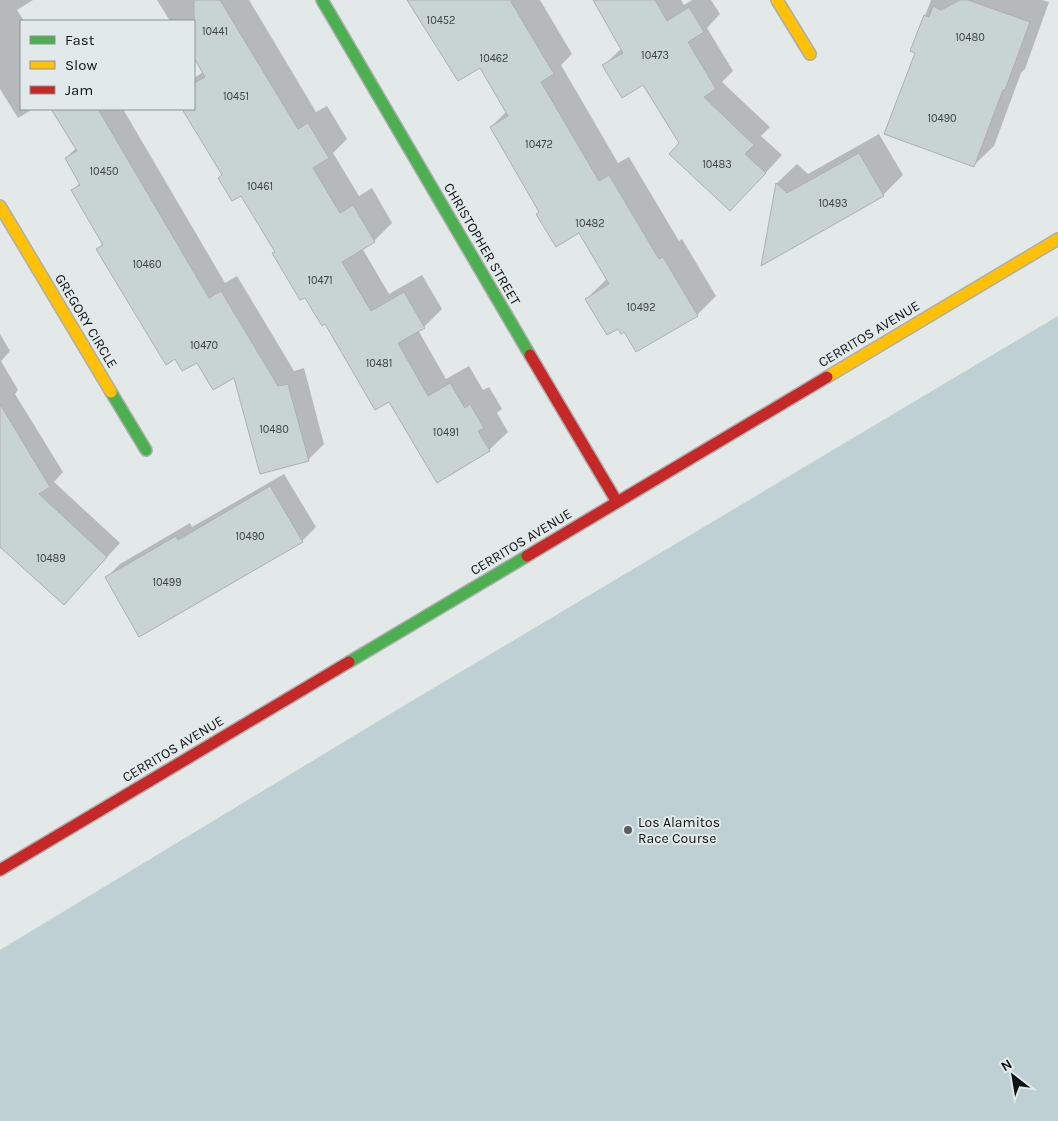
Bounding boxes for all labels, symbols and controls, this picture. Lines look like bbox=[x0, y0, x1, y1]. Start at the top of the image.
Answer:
house number: 10452 bbox=[427, 14, 455, 27]
legend bbox=[20, 20, 195, 110]
house number: 10441 bbox=[202, 25, 228, 38]
text: Fast bbox=[65, 31, 95, 49]
house number: 10480 bbox=[955, 31, 985, 44]
house number: 10473 bbox=[641, 49, 669, 62]
house number: 10462 bbox=[480, 52, 508, 65]
text: Slow bbox=[65, 56, 97, 74]
text: Jam bbox=[65, 81, 93, 99]
house number: 10451 bbox=[223, 90, 249, 103]
house number: 10490 bbox=[927, 112, 957, 125]
house number: 10472 bbox=[525, 138, 553, 151]
house number: 10483 bbox=[702, 158, 732, 171]
house number: 10450 bbox=[89, 165, 119, 178]
house number: 10461 bbox=[247, 180, 273, 193]
street label: CHRISTOPHER STREET bbox=[440, 180, 524, 308]
house number: 10493 bbox=[818, 197, 848, 210]
house number: 10482 bbox=[575, 217, 605, 230]
house number: 10460 bbox=[132, 258, 162, 271]
street label: GREGORY CIRCLE bbox=[51, 271, 121, 371]
house number: 10471 bbox=[307, 274, 333, 287]
street label: CERRITOS AVENUE bbox=[815, 297, 923, 371]
house number: 10492 bbox=[626, 301, 656, 314]
house number: 10470 bbox=[190, 339, 218, 352]
house number: 10481 bbox=[366, 357, 392, 370]
house number: 10480 bbox=[259, 423, 289, 436]
house number: 10491 bbox=[433, 426, 459, 439]
street label: CERRITOS AVENUE bbox=[467, 505, 575, 579]
house number: 10490 bbox=[235, 530, 265, 543]
house number: 10489 bbox=[36, 552, 66, 565]
house number: 10499 bbox=[152, 576, 182, 589]
street label: CERRITOS AVENUE bbox=[119, 712, 227, 786]
place label: Los Alamitos Race Course bbox=[638, 814, 720, 847]
marker: Los Alamitos Race Course bbox=[622, 824, 634, 836]
north arrow bbox=[988, 1051, 1038, 1101]
text: N bbox=[998, 1055, 1015, 1075]

